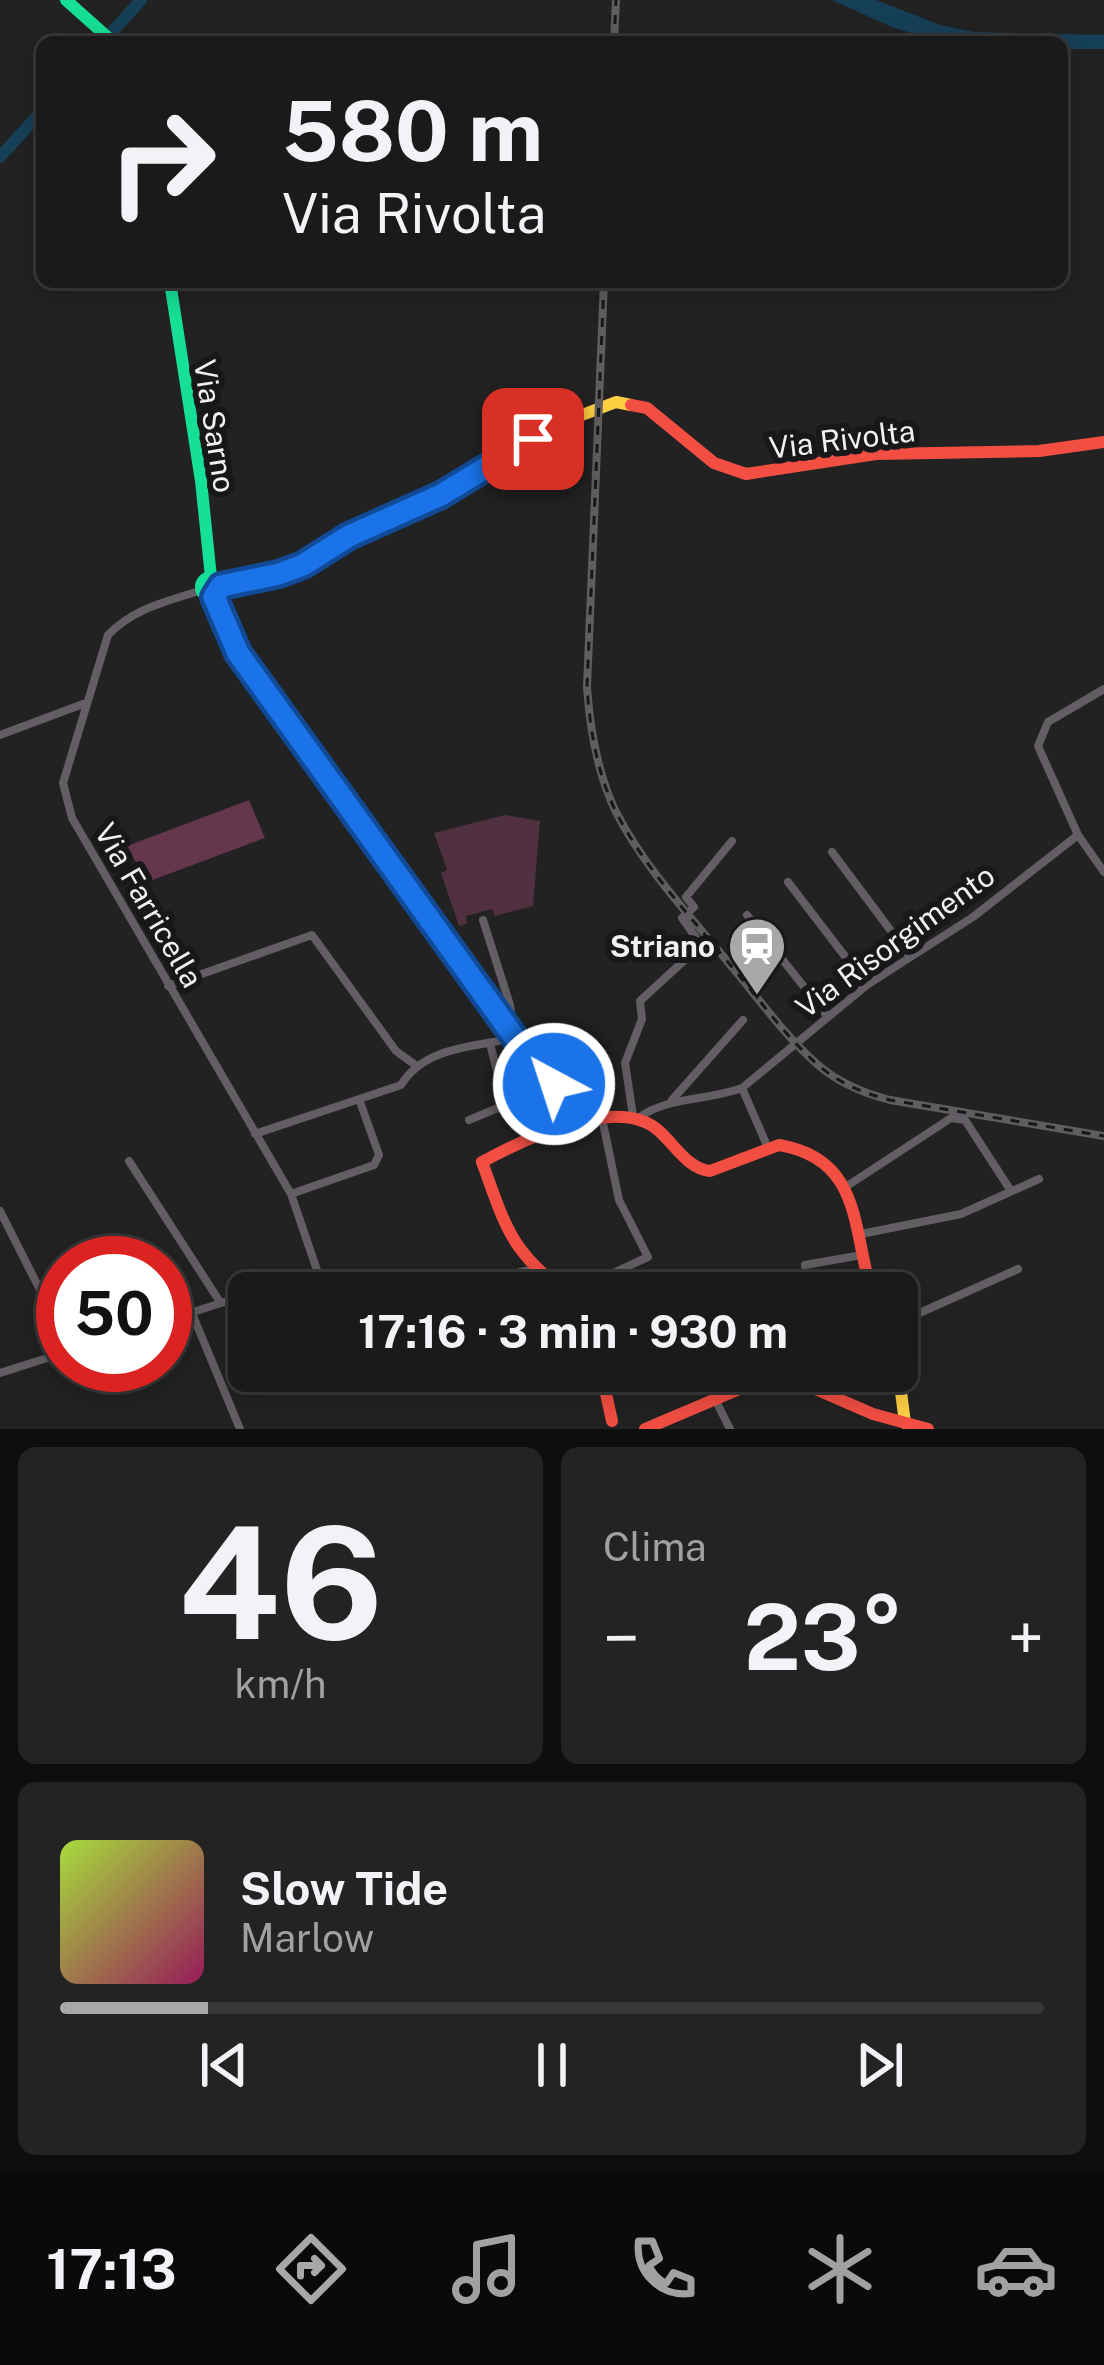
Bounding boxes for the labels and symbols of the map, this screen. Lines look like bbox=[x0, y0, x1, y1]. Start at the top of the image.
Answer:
street label: Via Sarno bbox=[187, 357, 243, 495]
pin bbox=[482, 388, 584, 490]
street label: Via Rivolta bbox=[767, 412, 917, 466]
street label: Via Farricella bbox=[87, 816, 211, 994]
street label: Via Risorgimento bbox=[789, 857, 1001, 1025]
station icon: Striano bbox=[726, 915, 788, 997]
place label: Striano bbox=[610, 928, 715, 964]
position arrow bbox=[491, 1021, 617, 1147]
speed limit sign: 50 bbox=[36, 1236, 192, 1392]

